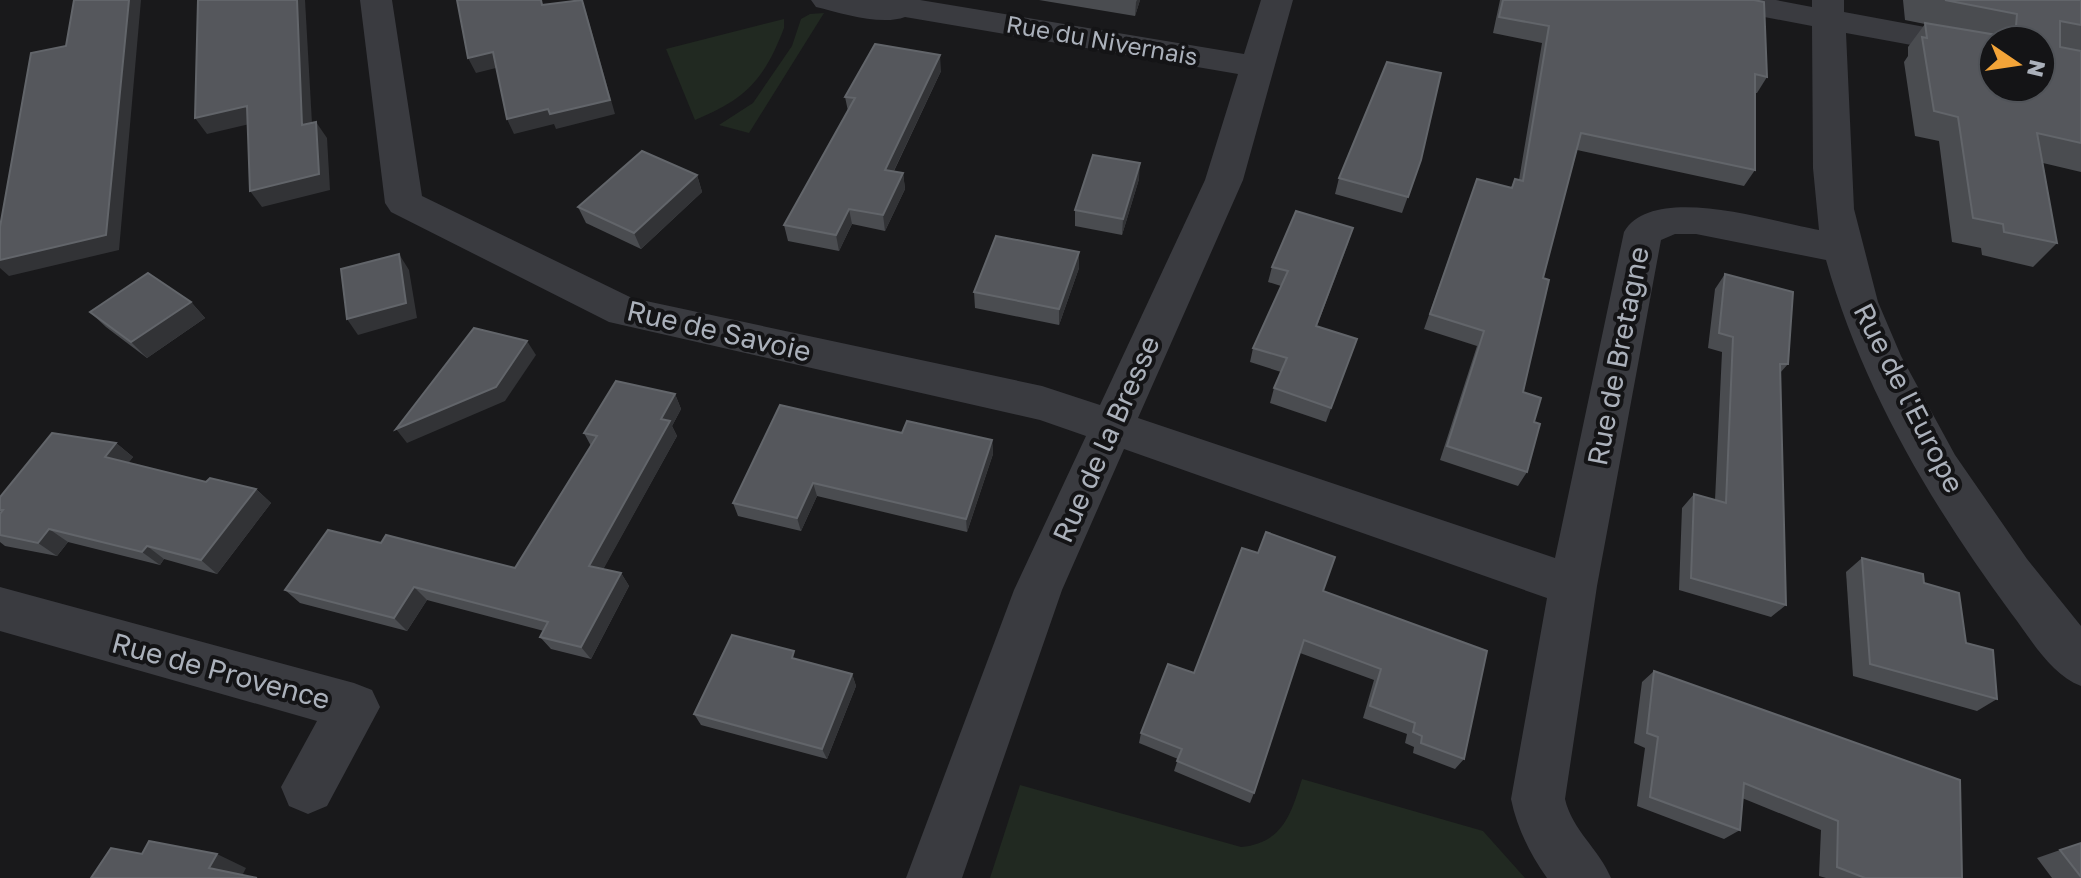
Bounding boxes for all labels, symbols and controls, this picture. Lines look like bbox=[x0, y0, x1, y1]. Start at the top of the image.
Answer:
street label: Rue du Nivernais bbox=[1004, 8, 1200, 71]
north arrow bbox=[1977, 24, 2057, 104]
text: N bbox=[2022, 57, 2052, 80]
street label: Rue de Bretagne bbox=[1580, 244, 1655, 468]
street label: Rue de Savoie bbox=[624, 293, 814, 368]
street label: Rue de l'Europe bbox=[1848, 298, 1971, 498]
street label: Rue de la Bresse bbox=[1045, 330, 1166, 547]
street label: Rue de Provence bbox=[108, 626, 334, 715]

